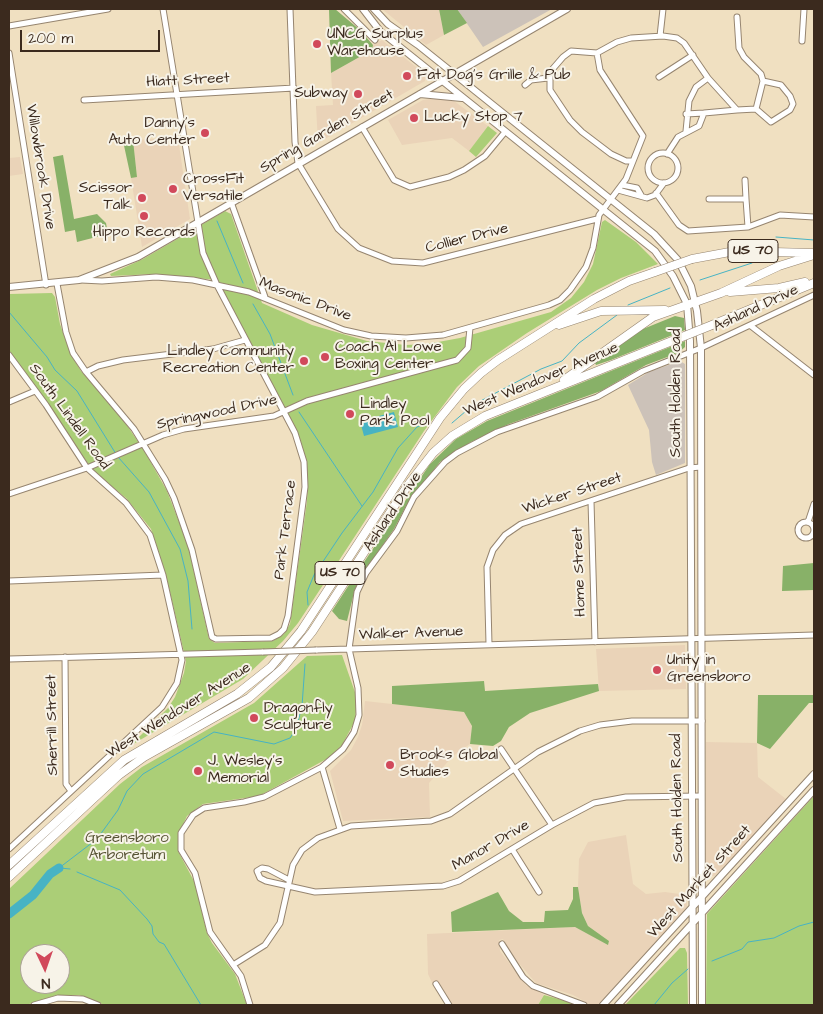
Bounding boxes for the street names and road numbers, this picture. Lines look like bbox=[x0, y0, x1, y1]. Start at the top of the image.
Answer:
street label: Hiatt Street bbox=[146, 70, 230, 92]
street label: Spring Garden Street bbox=[257, 86, 397, 178]
street label: Willowbrook Drive bbox=[21, 103, 59, 231]
street label: Collier Drive bbox=[424, 220, 510, 258]
road number: US 70 bbox=[728, 240, 778, 262]
street label: Masonic Drive bbox=[256, 274, 354, 326]
street label: Ashland Drive bbox=[711, 281, 801, 337]
street label: South Holden Road bbox=[668, 329, 686, 457]
street label: West Wendover Avenue bbox=[461, 339, 621, 421]
street label: South Lindell Road bbox=[25, 361, 113, 473]
street label: Springwood Drive bbox=[155, 391, 279, 435]
street label: Ashland Drive bbox=[360, 469, 426, 555]
street label: Wicker Street bbox=[520, 469, 624, 519]
street label: Park Terrace bbox=[271, 479, 301, 581]
street label: Home Street bbox=[569, 527, 591, 617]
road number: US 70 bbox=[315, 562, 365, 584]
street label: Walker Avenue bbox=[358, 623, 464, 645]
street label: West Wendover Avenue bbox=[104, 659, 254, 763]
street label: Sherrill Street bbox=[43, 674, 63, 776]
street label: South Holden Road bbox=[668, 733, 688, 863]
street label: Manor Drive bbox=[449, 817, 533, 875]
street label: West Market Street bbox=[645, 822, 755, 942]

